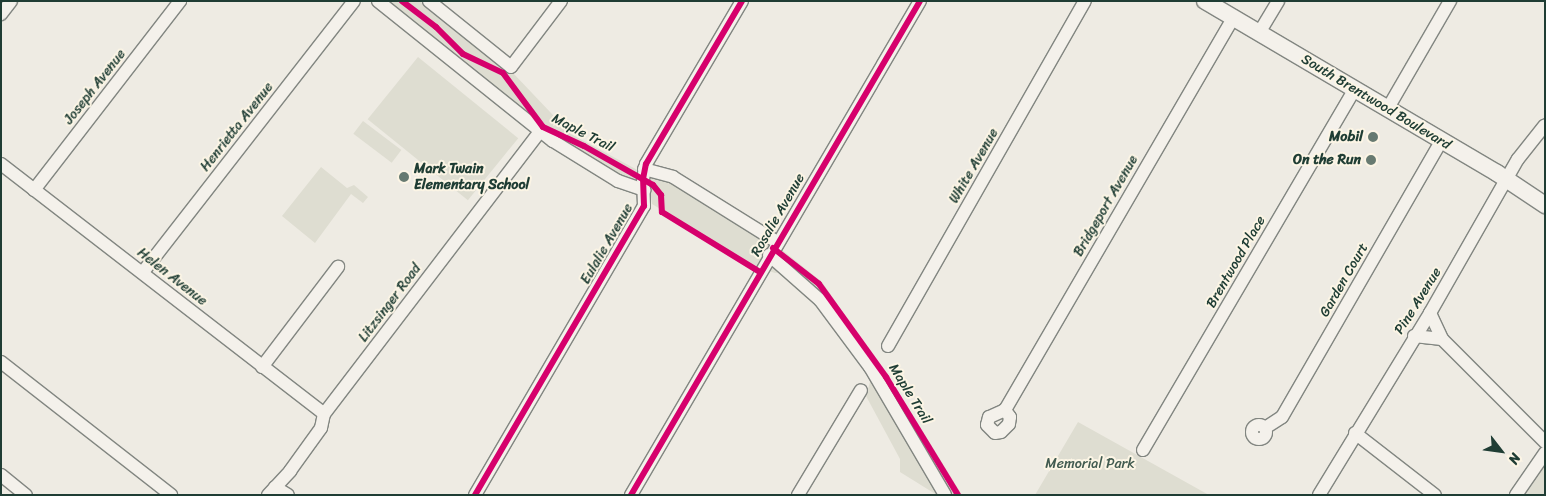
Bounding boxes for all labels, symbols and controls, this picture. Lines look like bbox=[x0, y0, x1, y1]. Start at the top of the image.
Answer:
street label: Joseph Avenue bbox=[61, 46, 129, 128]
street label: South Brentwood Boulevard bbox=[1298, 51, 1454, 153]
street label: Henrietta Avenue bbox=[197, 79, 277, 175]
street label: Maple Trail bbox=[549, 110, 617, 156]
street label: White Avenue bbox=[946, 126, 1002, 206]
place label: Mobil bbox=[1329, 129, 1363, 145]
marker: Mobil bbox=[1367, 131, 1379, 143]
street label: Bridgeport Avenue bbox=[1070, 152, 1142, 260]
place label: On the Run bbox=[1293, 152, 1361, 168]
marker: On the Run bbox=[1365, 154, 1377, 166]
place label: Mark Twain Elementary School bbox=[414, 161, 530, 193]
marker: Mark Twain Elementary School bbox=[398, 171, 410, 183]
street label: Rosalie Avenue bbox=[748, 171, 808, 259]
street label: Eulalie Avenue bbox=[577, 201, 637, 287]
street label: Brentwood Place bbox=[1203, 213, 1269, 311]
street label: Garden Court bbox=[1316, 240, 1372, 320]
street label: Helen Avenue bbox=[134, 244, 210, 310]
street label: Litzsinger Road bbox=[355, 261, 425, 345]
street label: Pine Avenue bbox=[1391, 265, 1445, 337]
street label: Maple Trail bbox=[885, 361, 935, 427]
north arrow bbox=[1476, 426, 1526, 476]
text: N bbox=[1501, 448, 1528, 469]
park label: Memorial Park bbox=[1045, 456, 1135, 472]

